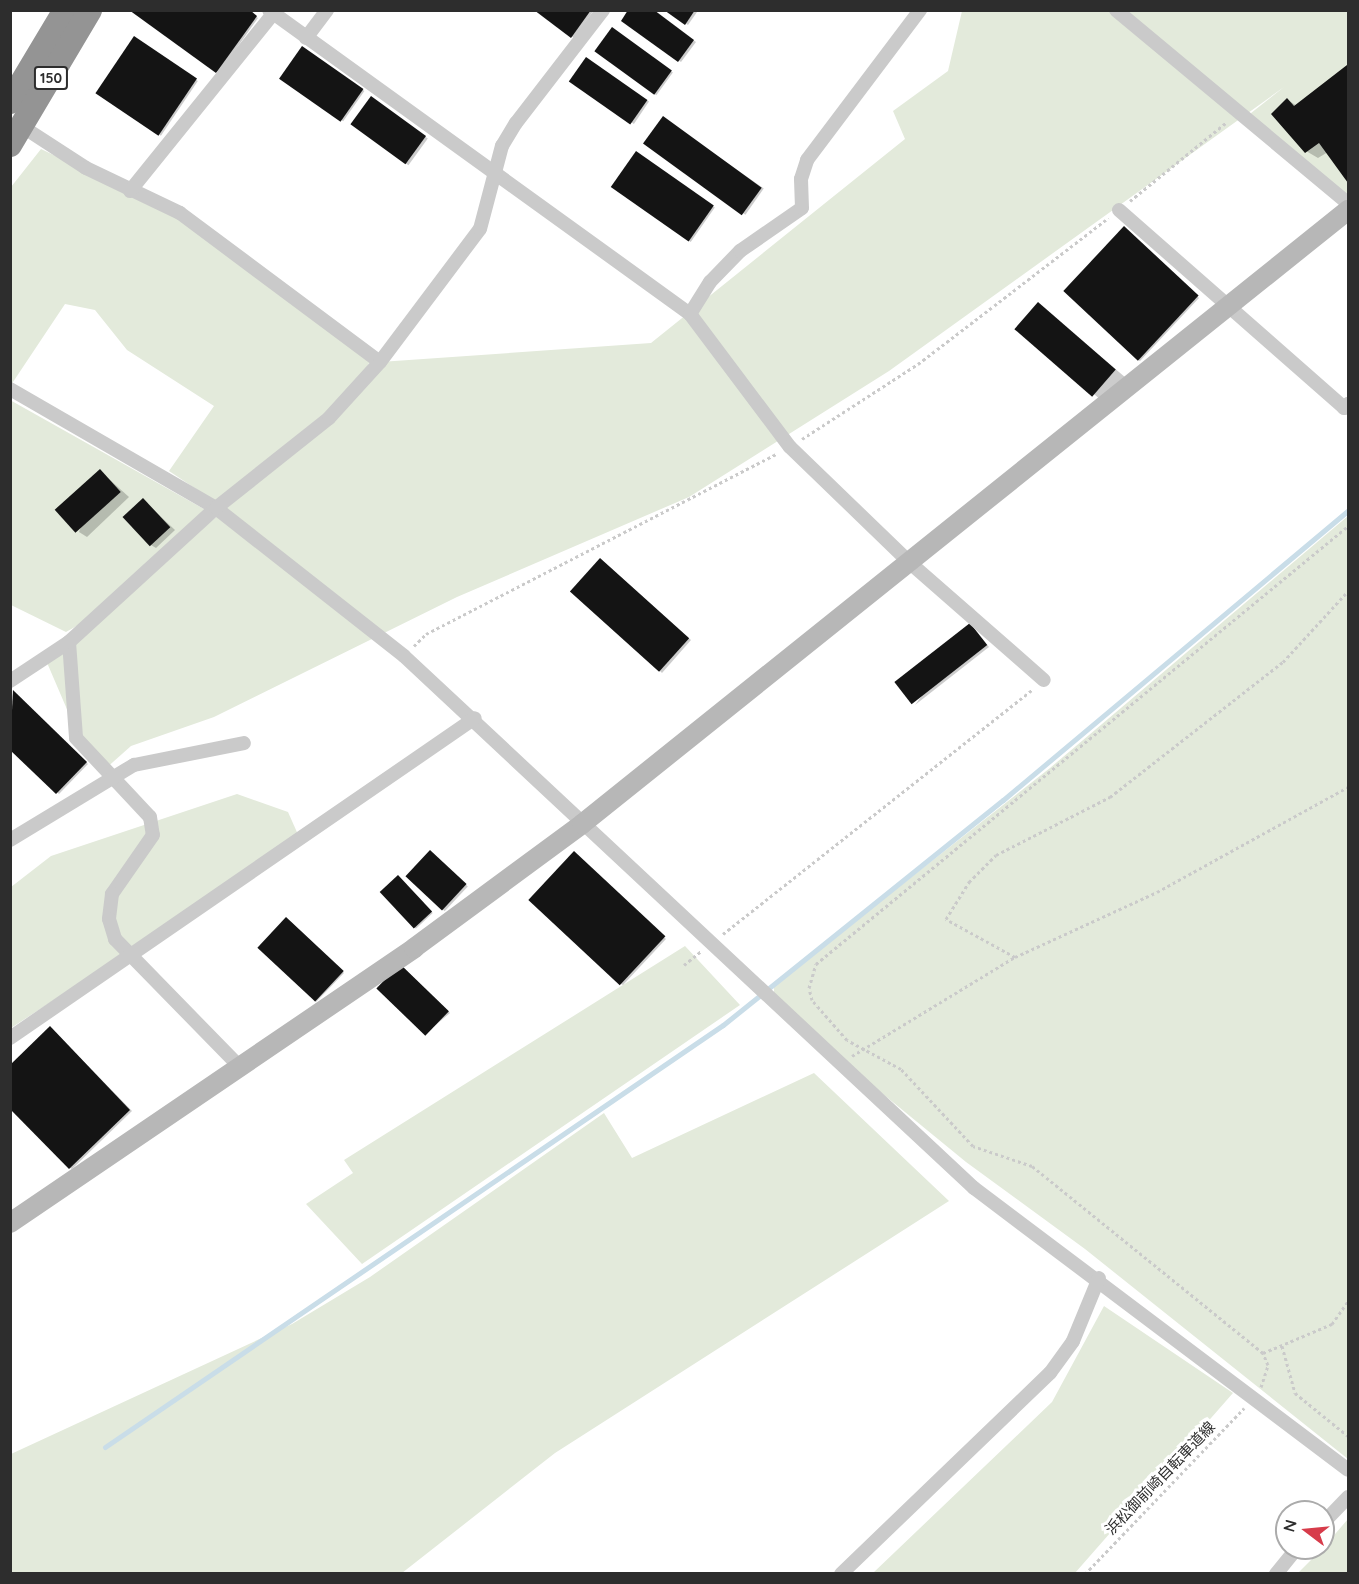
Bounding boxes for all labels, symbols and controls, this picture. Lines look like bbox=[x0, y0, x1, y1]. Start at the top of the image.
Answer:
road number: 150 bbox=[33, 67, 69, 89]
street label: 浜松御前崎自転車道線 bbox=[1101, 1418, 1219, 1538]
north arrow bbox=[1275, 1500, 1335, 1560]
text: N bbox=[1278, 1517, 1301, 1534]

